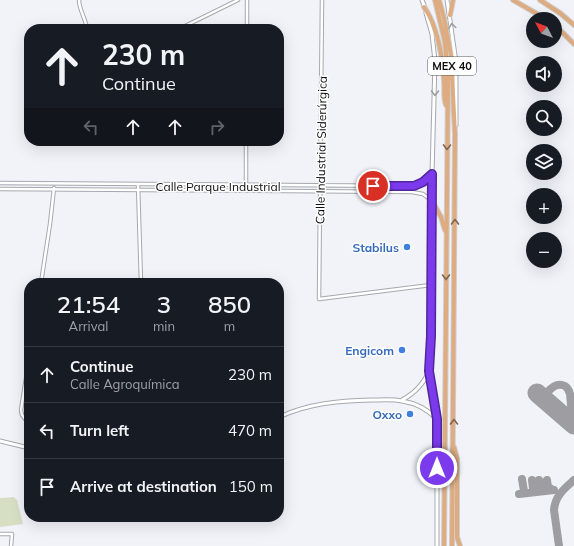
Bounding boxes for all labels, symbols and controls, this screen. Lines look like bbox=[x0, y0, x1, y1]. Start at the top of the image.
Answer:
north arrow bbox=[526, 12, 562, 48]
map controls bbox=[526, 12, 562, 268]
one-way arrow bbox=[448, 23, 457, 29]
text: 230 m bbox=[102, 37, 185, 72]
icon: ahead bbox=[36, 40, 88, 92]
button: sound bbox=[526, 56, 562, 92]
road number: MEX 40 bbox=[428, 57, 476, 75]
text: Continue bbox=[102, 72, 176, 95]
street label: Calle Industrial Siderúrgica bbox=[312, 76, 330, 224]
one-way arrow bbox=[430, 90, 439, 96]
button: search bbox=[526, 100, 562, 136]
icon: left bbox=[80, 116, 102, 138]
icon: ahead bbox=[122, 116, 144, 138]
icon: ahead bbox=[164, 116, 186, 138]
icon: right bbox=[206, 116, 228, 138]
one-way arrow bbox=[443, 144, 451, 150]
button: layers bbox=[526, 144, 562, 180]
pin bbox=[356, 169, 390, 203]
icon: arrive bbox=[362, 175, 384, 197]
street label: Calle Parque Industrial bbox=[156, 179, 281, 194]
button: + bbox=[526, 188, 562, 224]
one-way arrow bbox=[451, 219, 459, 225]
button: − bbox=[526, 232, 562, 268]
place label: Stabilus bbox=[352, 240, 399, 255]
marker: Stabilus bbox=[402, 242, 412, 252]
one-way arrow bbox=[442, 274, 450, 280]
text: 21:54 bbox=[57, 289, 120, 319]
text: 3 bbox=[157, 289, 171, 319]
text: 850 bbox=[208, 289, 251, 319]
text: Arrival bbox=[69, 318, 108, 334]
text: min bbox=[153, 318, 175, 334]
text: m bbox=[224, 318, 235, 334]
place label: Engicom bbox=[345, 343, 394, 358]
marker: Engicom bbox=[397, 345, 407, 355]
text: Continue bbox=[70, 357, 133, 376]
icon: ahead bbox=[36, 364, 58, 386]
text: 230 m bbox=[228, 365, 272, 384]
text: Calle Agroquímica bbox=[70, 376, 180, 392]
place label: Oxxo bbox=[372, 407, 402, 422]
marker: Oxxo bbox=[405, 409, 415, 419]
one-way arrow bbox=[450, 419, 458, 425]
icon: left bbox=[36, 420, 58, 442]
text: Turn left bbox=[70, 421, 129, 440]
text: 470 m bbox=[228, 421, 272, 440]
position arrow bbox=[416, 447, 458, 489]
icon: arrive bbox=[36, 476, 58, 498]
text: Arrive at destination bbox=[70, 477, 217, 496]
text: 150 m bbox=[229, 477, 273, 496]

